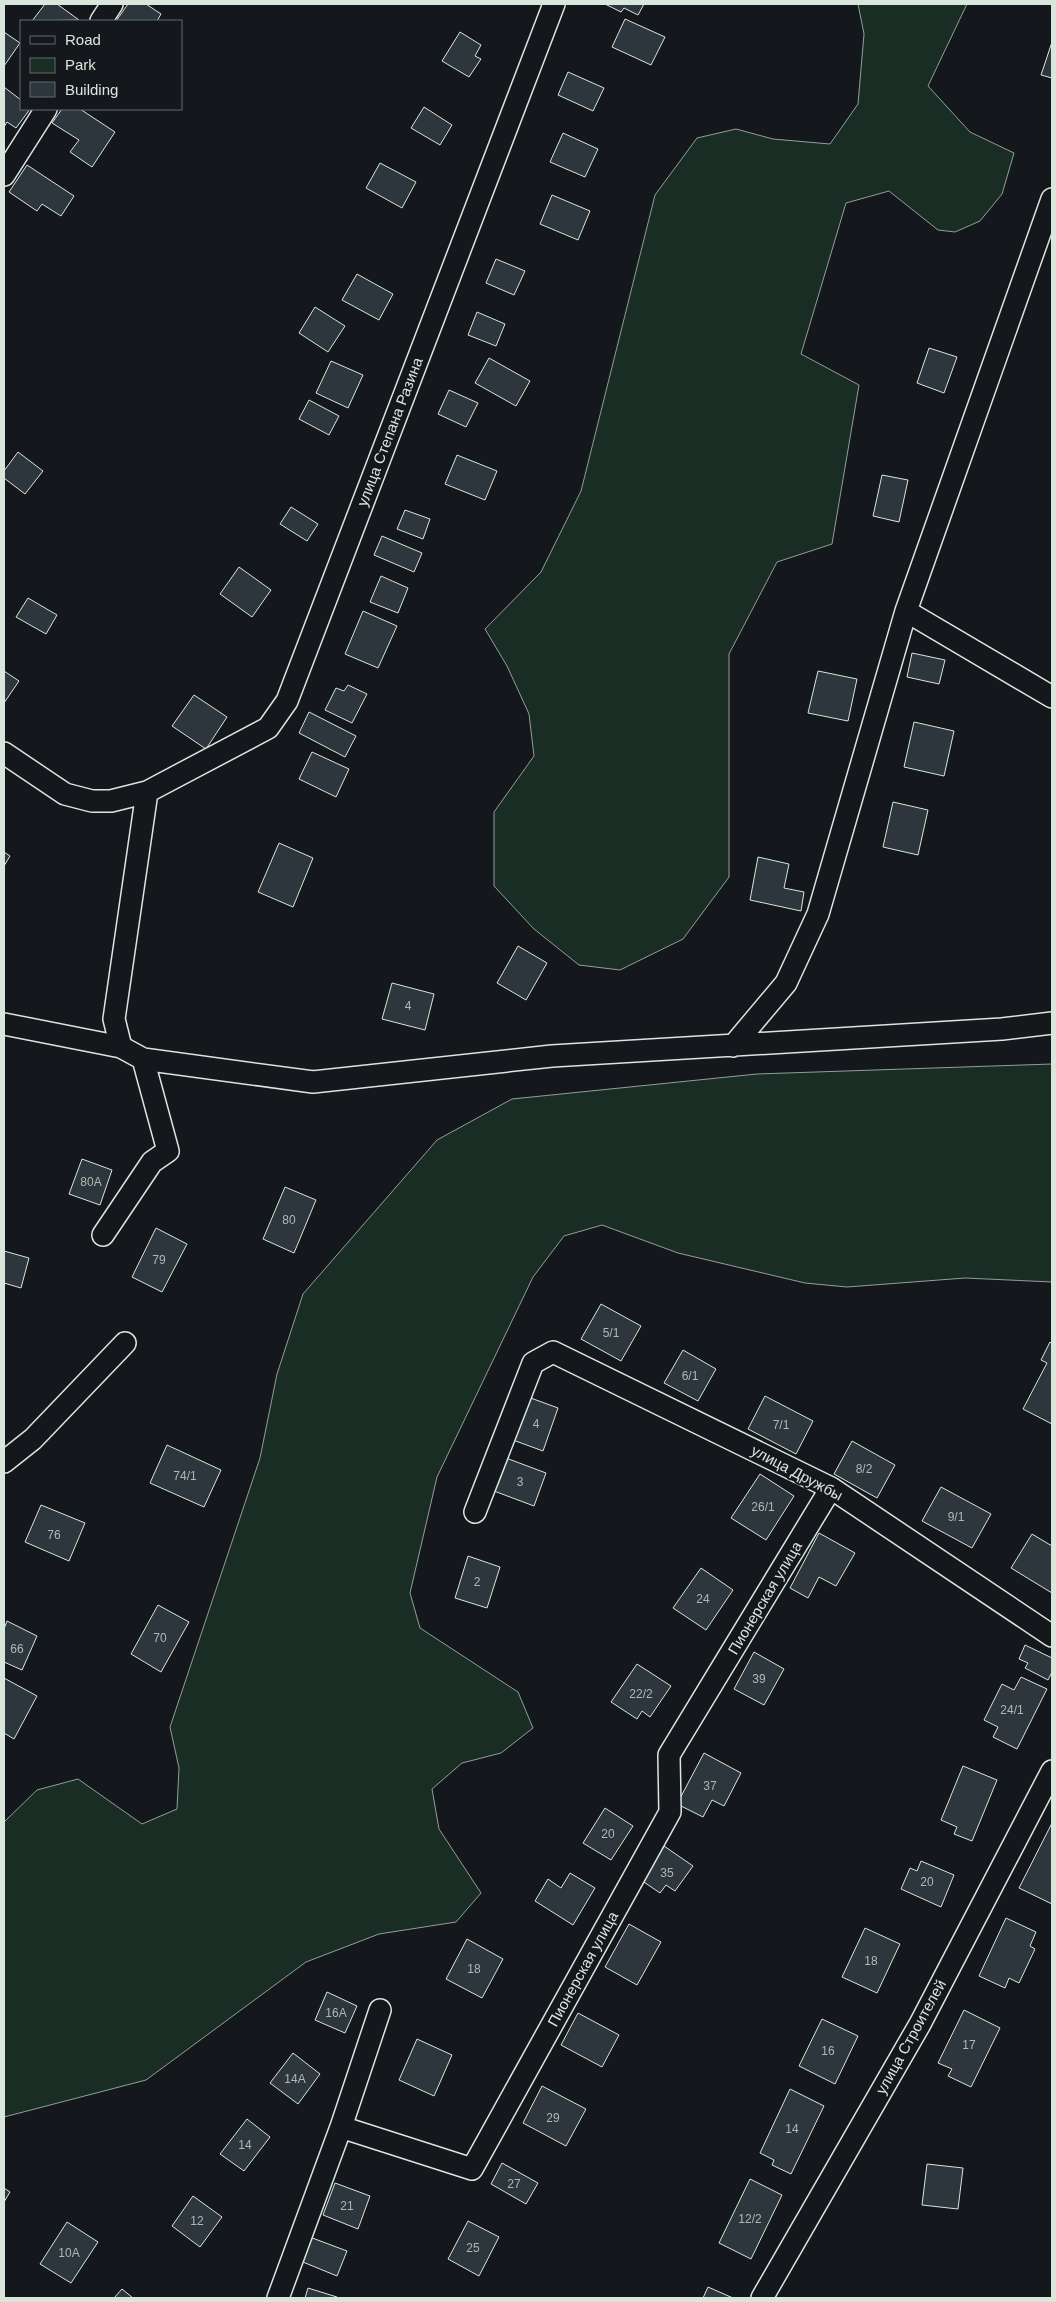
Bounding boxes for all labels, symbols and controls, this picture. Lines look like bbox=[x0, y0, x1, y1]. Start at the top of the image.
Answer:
legend bbox=[20, 20, 182, 110]
text: Road bbox=[65, 31, 101, 48]
text: Park bbox=[65, 56, 96, 73]
text: Building bbox=[65, 81, 118, 98]
street label: улица Степана Разина bbox=[353, 354, 426, 509]
house number: 4 bbox=[405, 999, 412, 1013]
house number: 80А bbox=[80, 1175, 102, 1189]
house number: 80 bbox=[282, 1213, 296, 1227]
house number: 79 bbox=[152, 1253, 166, 1267]
house number: 5/1 bbox=[603, 1326, 620, 1340]
house number: 6/1 bbox=[682, 1369, 699, 1383]
house number: 4 bbox=[533, 1417, 540, 1431]
house number: 7/1 bbox=[773, 1418, 790, 1432]
street label: улица Дружбы bbox=[749, 1441, 846, 1504]
house number: 8/2 bbox=[856, 1462, 873, 1476]
house number: 74/1 bbox=[173, 1469, 197, 1483]
house number: 3 bbox=[517, 1475, 524, 1489]
house number: 26/1 bbox=[751, 1500, 775, 1514]
house number: 9/1 bbox=[948, 1510, 965, 1524]
house number: 76 bbox=[47, 1528, 61, 1542]
street label: Пионерская улица bbox=[724, 1538, 805, 1657]
house number: 2 bbox=[474, 1575, 481, 1589]
house number: 24 bbox=[696, 1592, 710, 1606]
house number: 70 bbox=[153, 1631, 167, 1645]
house number: 66 bbox=[10, 1642, 24, 1656]
house number: 39 bbox=[752, 1672, 766, 1686]
house number: 22/2 bbox=[629, 1687, 653, 1701]
house number: 24/1 bbox=[1000, 1703, 1024, 1717]
house number: 37 bbox=[703, 1779, 717, 1793]
house number: 20 bbox=[601, 1827, 615, 1841]
house number: 35 bbox=[660, 1866, 674, 1880]
house number: 20 bbox=[920, 1875, 934, 1889]
street label: Пионерская улица bbox=[544, 1908, 622, 2029]
house number: 18 bbox=[864, 1954, 878, 1968]
house number: 18 bbox=[467, 1962, 481, 1976]
street label: улица Строителей bbox=[872, 1977, 949, 2097]
house number: 16А bbox=[325, 2006, 347, 2020]
house number: 17 bbox=[962, 2038, 976, 2052]
house number: 16 bbox=[821, 2044, 835, 2058]
house number: 14A bbox=[284, 2072, 306, 2086]
house number: 29 bbox=[546, 2111, 560, 2125]
house number: 14 bbox=[785, 2122, 799, 2136]
house number: 14 bbox=[238, 2138, 252, 2152]
house number: 27 bbox=[507, 2177, 521, 2191]
house number: 21 bbox=[340, 2199, 354, 2213]
house number: 12/2 bbox=[738, 2212, 762, 2226]
house number: 12 bbox=[190, 2214, 204, 2228]
house number: 25 bbox=[466, 2241, 480, 2255]
house number: 10А bbox=[58, 2246, 80, 2260]

